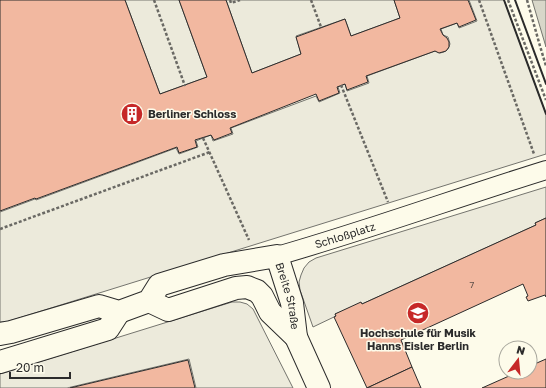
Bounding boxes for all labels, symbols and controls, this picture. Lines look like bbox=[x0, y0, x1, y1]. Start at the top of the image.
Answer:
building icon: Berliner Schloss bbox=[119, 101, 145, 127]
place label: Berliner Schloss bbox=[148, 107, 236, 120]
street label: Schloßplatz bbox=[313, 219, 377, 251]
street label: Breite Straße bbox=[273, 261, 302, 330]
house number: 7 bbox=[470, 279, 475, 290]
school or university icon: Hochschule für Musik Hanns Eisler Berlin bbox=[405, 300, 431, 326]
place label: Hochschule für Musik Hanns Eisler Berlin bbox=[360, 326, 477, 352]
north arrow bbox=[498, 340, 538, 380]
text: N bbox=[515, 343, 527, 357]
scale bar bbox=[10, 354, 70, 380]
text: 20 m bbox=[16, 360, 44, 375]

